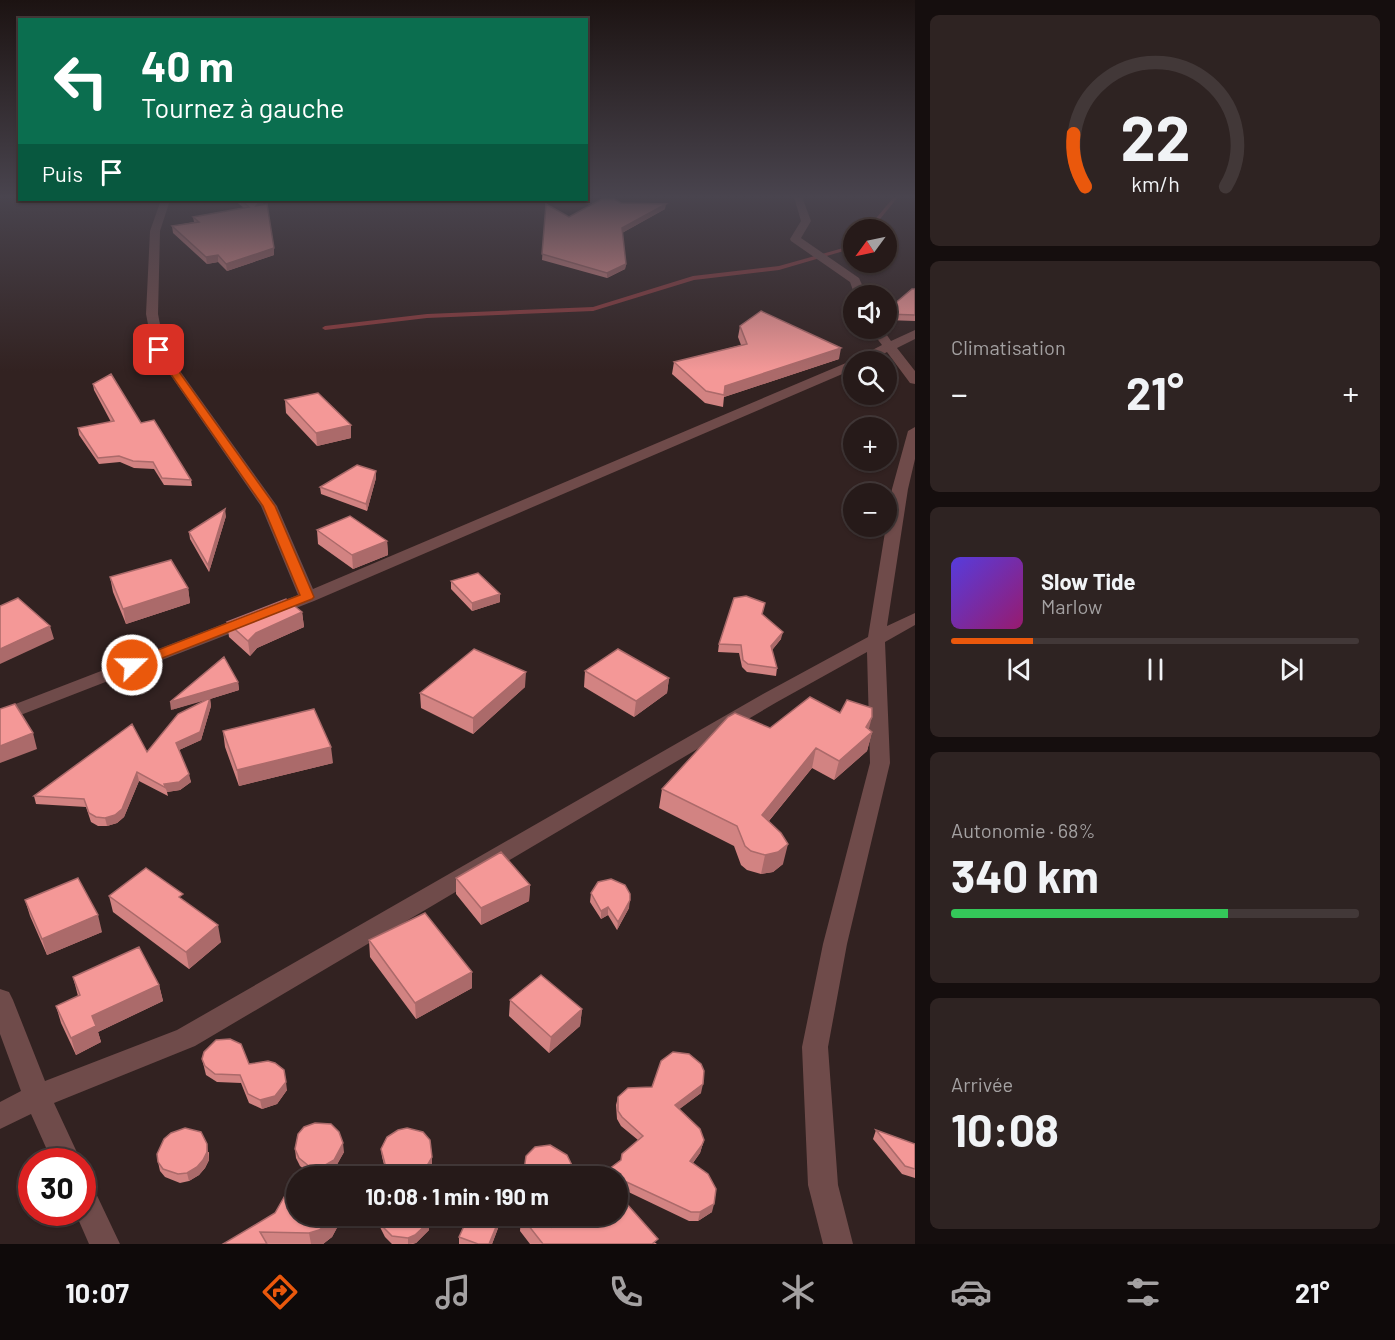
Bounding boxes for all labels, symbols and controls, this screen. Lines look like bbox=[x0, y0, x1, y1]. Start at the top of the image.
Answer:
text: 40 m bbox=[141, 40, 234, 90]
icon: left bbox=[42, 42, 120, 120]
text: Tournez à gauche bbox=[141, 91, 344, 123]
text: 22 bbox=[1120, 100, 1190, 174]
icon: arrive bbox=[95, 156, 128, 189]
text: Puis bbox=[42, 160, 83, 186]
text: km/h bbox=[1131, 172, 1179, 197]
north arrow bbox=[843, 219, 897, 273]
map controls bbox=[843, 219, 897, 537]
button: sound bbox=[843, 285, 897, 339]
pin bbox=[133, 324, 184, 375]
icon: arrive bbox=[142, 333, 175, 366]
text: Climatisation bbox=[951, 335, 1066, 359]
button: search bbox=[843, 351, 897, 405]
text: 21° bbox=[1126, 365, 1184, 419]
text: − bbox=[951, 373, 968, 413]
text: + bbox=[1343, 373, 1359, 413]
button: + bbox=[843, 417, 897, 471]
button: − bbox=[843, 483, 897, 537]
text: Slow Tide bbox=[1041, 568, 1136, 594]
text: Marlow bbox=[1041, 594, 1102, 618]
position arrow bbox=[100, 633, 164, 697]
icon: previous bbox=[1003, 653, 1036, 686]
icon: pause bbox=[1139, 653, 1172, 686]
icon: next bbox=[1275, 653, 1308, 686]
text: Autonomie · 68% bbox=[951, 818, 1095, 842]
text: 340 km bbox=[951, 848, 1099, 902]
text: Arrivée bbox=[951, 1072, 1013, 1096]
text: 10:08 bbox=[951, 1102, 1059, 1156]
speed limit sign: 30 bbox=[18, 1148, 96, 1226]
text: 10:08 · 1 min · 190 m bbox=[365, 1183, 549, 1209]
icon: directions bbox=[259, 1271, 301, 1313]
icon: music bbox=[432, 1271, 474, 1313]
icon: phone bbox=[605, 1271, 647, 1313]
icon: climate bbox=[777, 1271, 819, 1313]
icon: car bbox=[950, 1271, 992, 1313]
icon: filters bbox=[1122, 1271, 1164, 1313]
text: 10:07 bbox=[65, 1276, 129, 1308]
text: 21° bbox=[1295, 1276, 1330, 1308]

